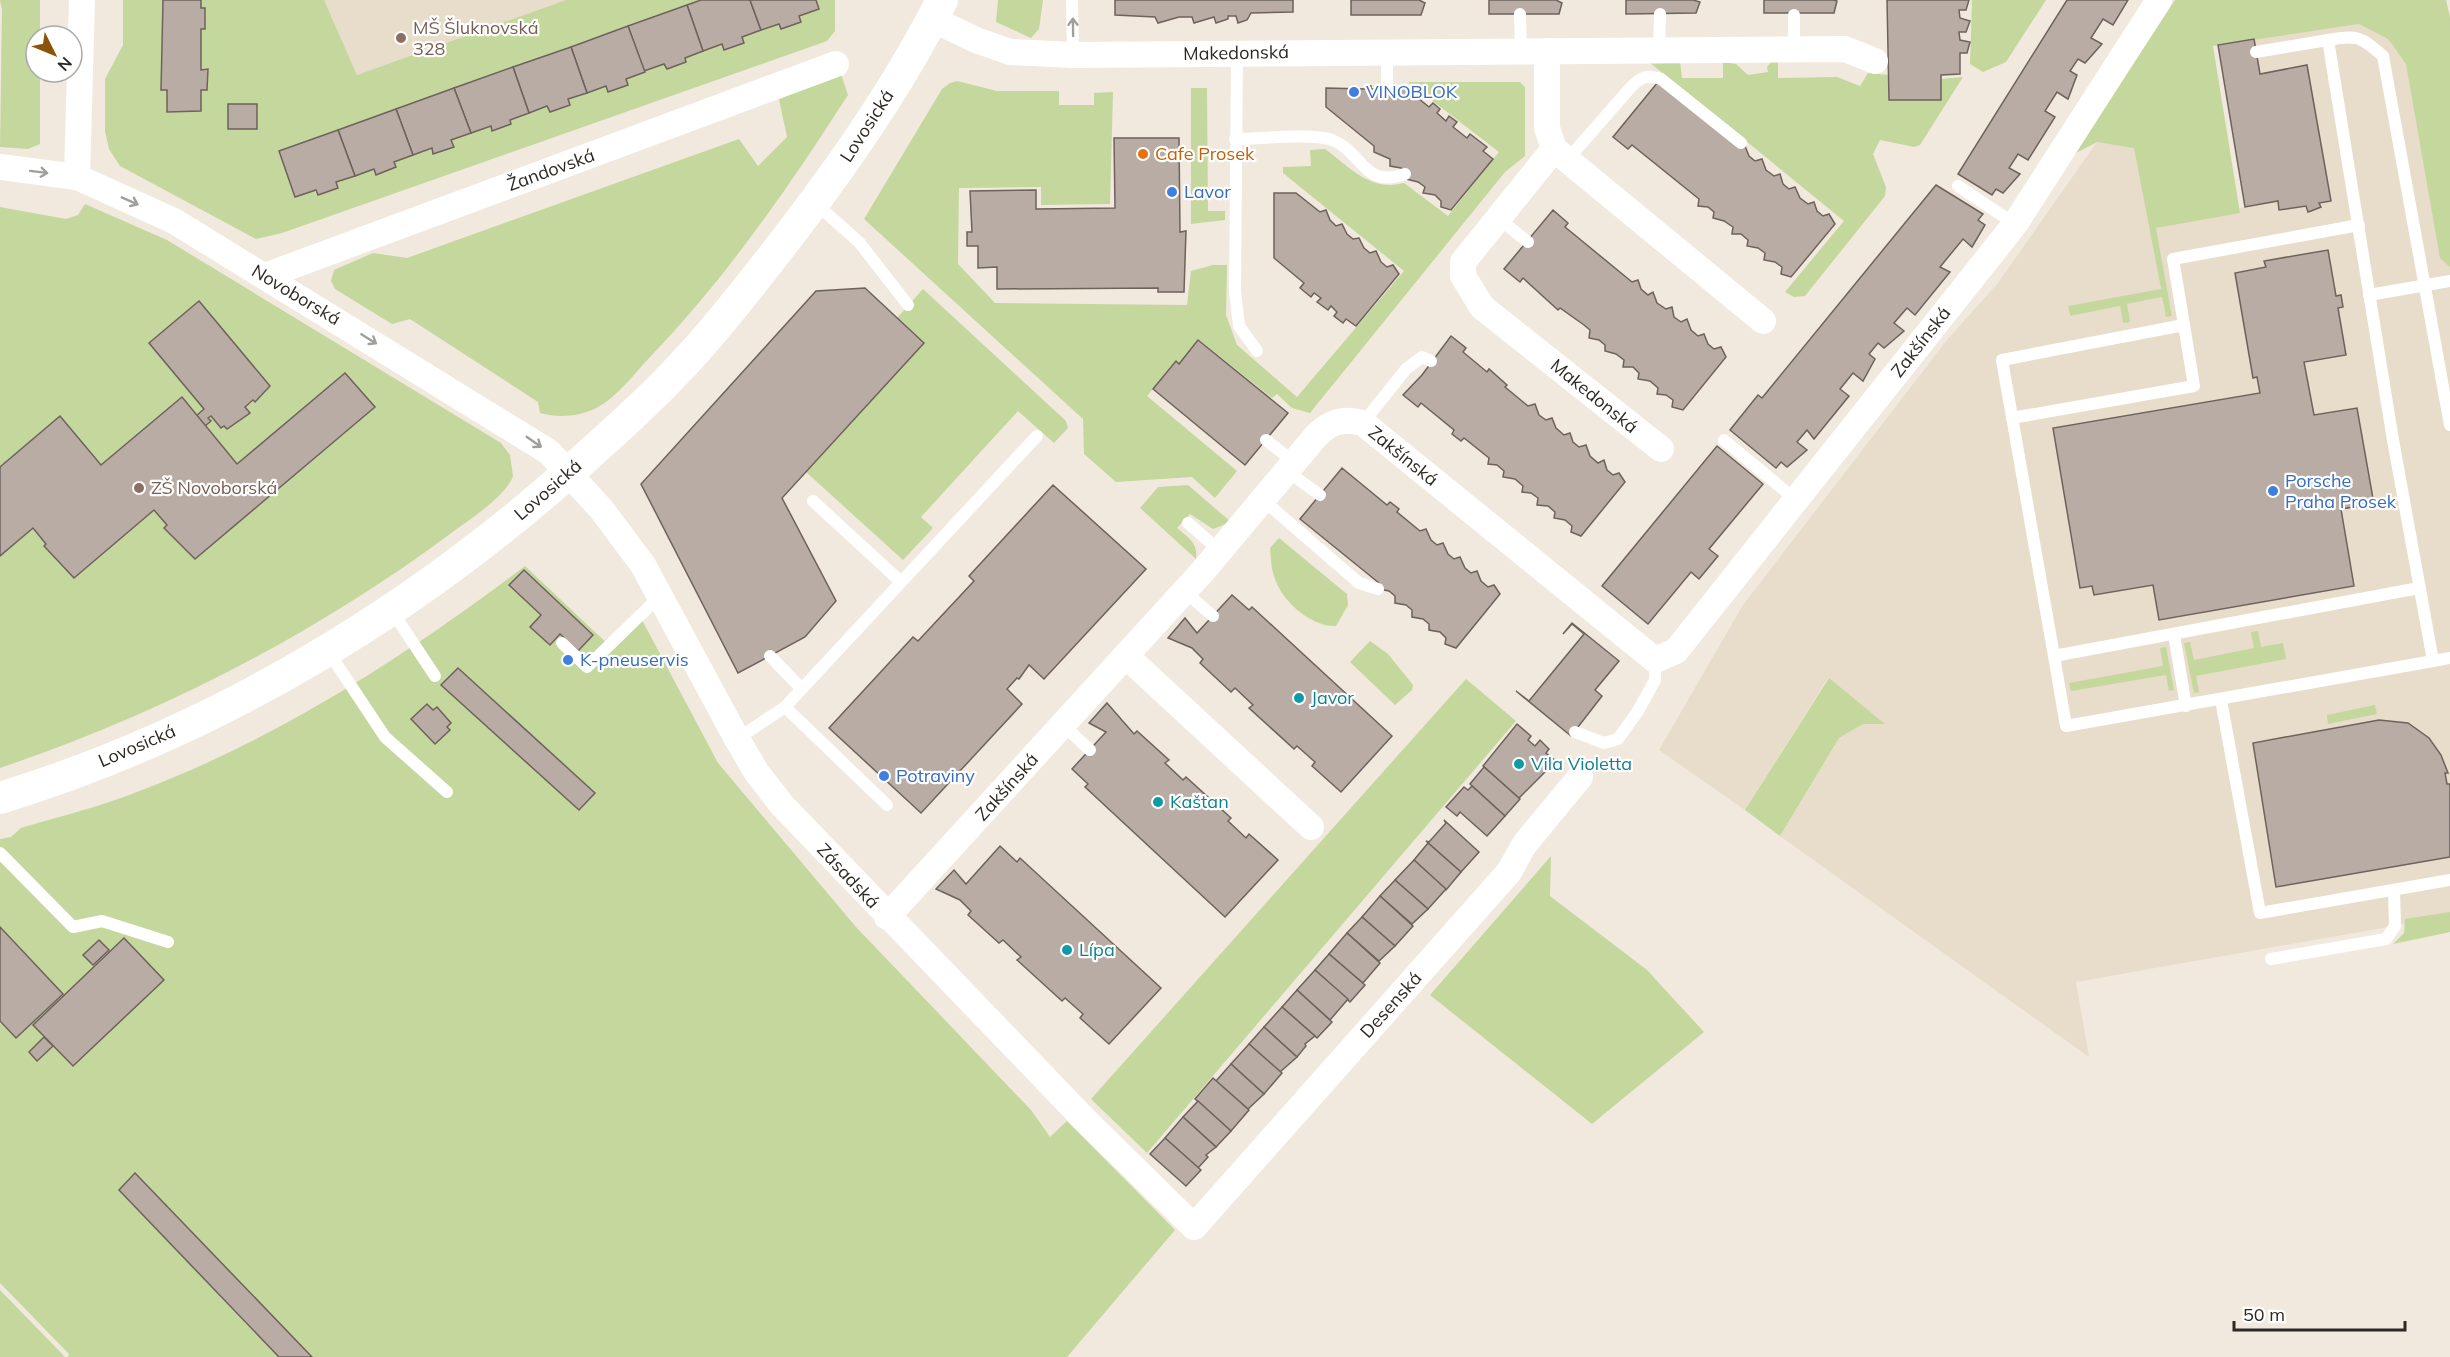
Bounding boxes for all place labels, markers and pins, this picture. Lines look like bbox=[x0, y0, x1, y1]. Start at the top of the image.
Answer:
place label: MŠ Šluknovská 328 bbox=[413, 16, 539, 60]
marker: MŠ Šluknovská 328 bbox=[394, 31, 408, 45]
place label: VINOBLOK bbox=[1366, 80, 1458, 103]
marker: VINOBLOK bbox=[1347, 85, 1361, 99]
place label: Cafe Prosek bbox=[1155, 142, 1255, 165]
marker: Cafe Prosek bbox=[1136, 147, 1150, 161]
place label: Lavor bbox=[1184, 180, 1231, 203]
marker: Lavor bbox=[1165, 185, 1179, 199]
place label: Porsche Praha Prosek bbox=[2285, 469, 2397, 513]
place label: ZŠ Novoborská bbox=[151, 476, 277, 499]
marker: ZŠ Novoborská bbox=[132, 481, 146, 495]
marker: Porsche Praha Prosek bbox=[2266, 484, 2280, 498]
place label: K-pneuservis bbox=[580, 648, 689, 671]
marker: K-pneuservis bbox=[561, 653, 575, 667]
place label: Javor bbox=[1311, 686, 1354, 709]
marker: Javor bbox=[1292, 691, 1306, 705]
place label: Vila Violetta bbox=[1531, 752, 1632, 775]
marker: Vila Violetta bbox=[1512, 757, 1526, 771]
place label: Potraviny bbox=[896, 764, 975, 787]
marker: Potraviny bbox=[877, 769, 891, 783]
place label: Kaštan bbox=[1170, 790, 1229, 813]
marker: Kaštan bbox=[1151, 795, 1165, 809]
place label: Lípa bbox=[1079, 938, 1115, 961]
marker: Lípa bbox=[1060, 943, 1074, 957]

